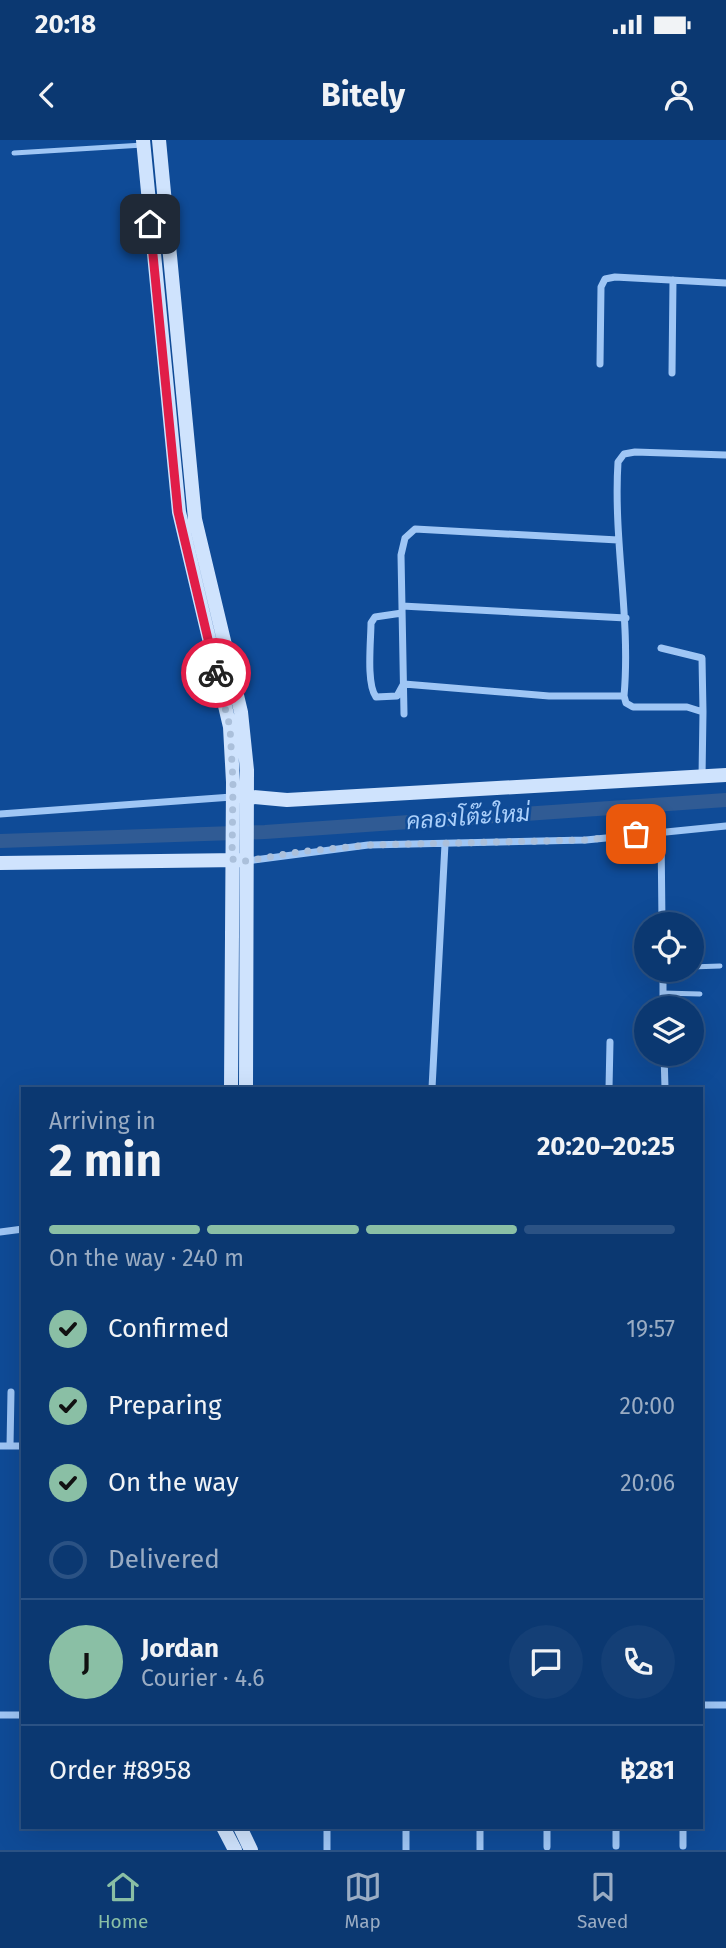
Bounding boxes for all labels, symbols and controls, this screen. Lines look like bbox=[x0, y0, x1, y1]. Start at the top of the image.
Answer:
text: 20:18 bbox=[35, 9, 96, 40]
icon: back bbox=[28, 76, 66, 114]
text: Bitely bbox=[321, 76, 405, 114]
icon: person bbox=[660, 76, 698, 114]
pin bbox=[120, 194, 180, 254]
icon: home bbox=[131, 205, 169, 243]
courier bbox=[181, 638, 251, 708]
icon: bike bbox=[197, 654, 235, 692]
water label: คลองโต๊ะใหม่ bbox=[405, 797, 532, 835]
pin bbox=[606, 804, 666, 864]
icon: bag bbox=[617, 815, 655, 853]
map controls bbox=[634, 912, 704, 1066]
button: locate bbox=[634, 912, 704, 982]
button: layers bbox=[634, 996, 704, 1066]
text: Arriving in bbox=[49, 1107, 156, 1135]
text: 20:20–20:25 bbox=[537, 1131, 675, 1162]
text: 2 min bbox=[49, 1133, 162, 1188]
text: On the way · 240 m bbox=[49, 1244, 244, 1272]
icon: check bbox=[49, 1310, 87, 1348]
text: Confirmed bbox=[108, 1313, 229, 1344]
text: 19:57 bbox=[626, 1315, 675, 1343]
icon: check bbox=[49, 1387, 87, 1425]
text: Preparing bbox=[108, 1390, 221, 1421]
text: 20:00 bbox=[620, 1392, 675, 1420]
icon: check bbox=[49, 1464, 87, 1502]
text: On the way bbox=[108, 1467, 239, 1498]
text: 20:06 bbox=[620, 1469, 675, 1497]
text: Delivered bbox=[108, 1544, 220, 1575]
button: chat bbox=[509, 1625, 583, 1699]
button: phone bbox=[601, 1625, 675, 1699]
text: Jordan bbox=[141, 1633, 219, 1664]
text: J bbox=[82, 1647, 90, 1678]
text: Courier · 4.6 bbox=[141, 1664, 265, 1692]
text: Order #8958 bbox=[49, 1755, 191, 1786]
text: ฿281 bbox=[620, 1755, 675, 1786]
tab: Home bbox=[98, 1868, 148, 1933]
tab: Map bbox=[344, 1868, 382, 1933]
tab: Saved bbox=[577, 1868, 628, 1933]

